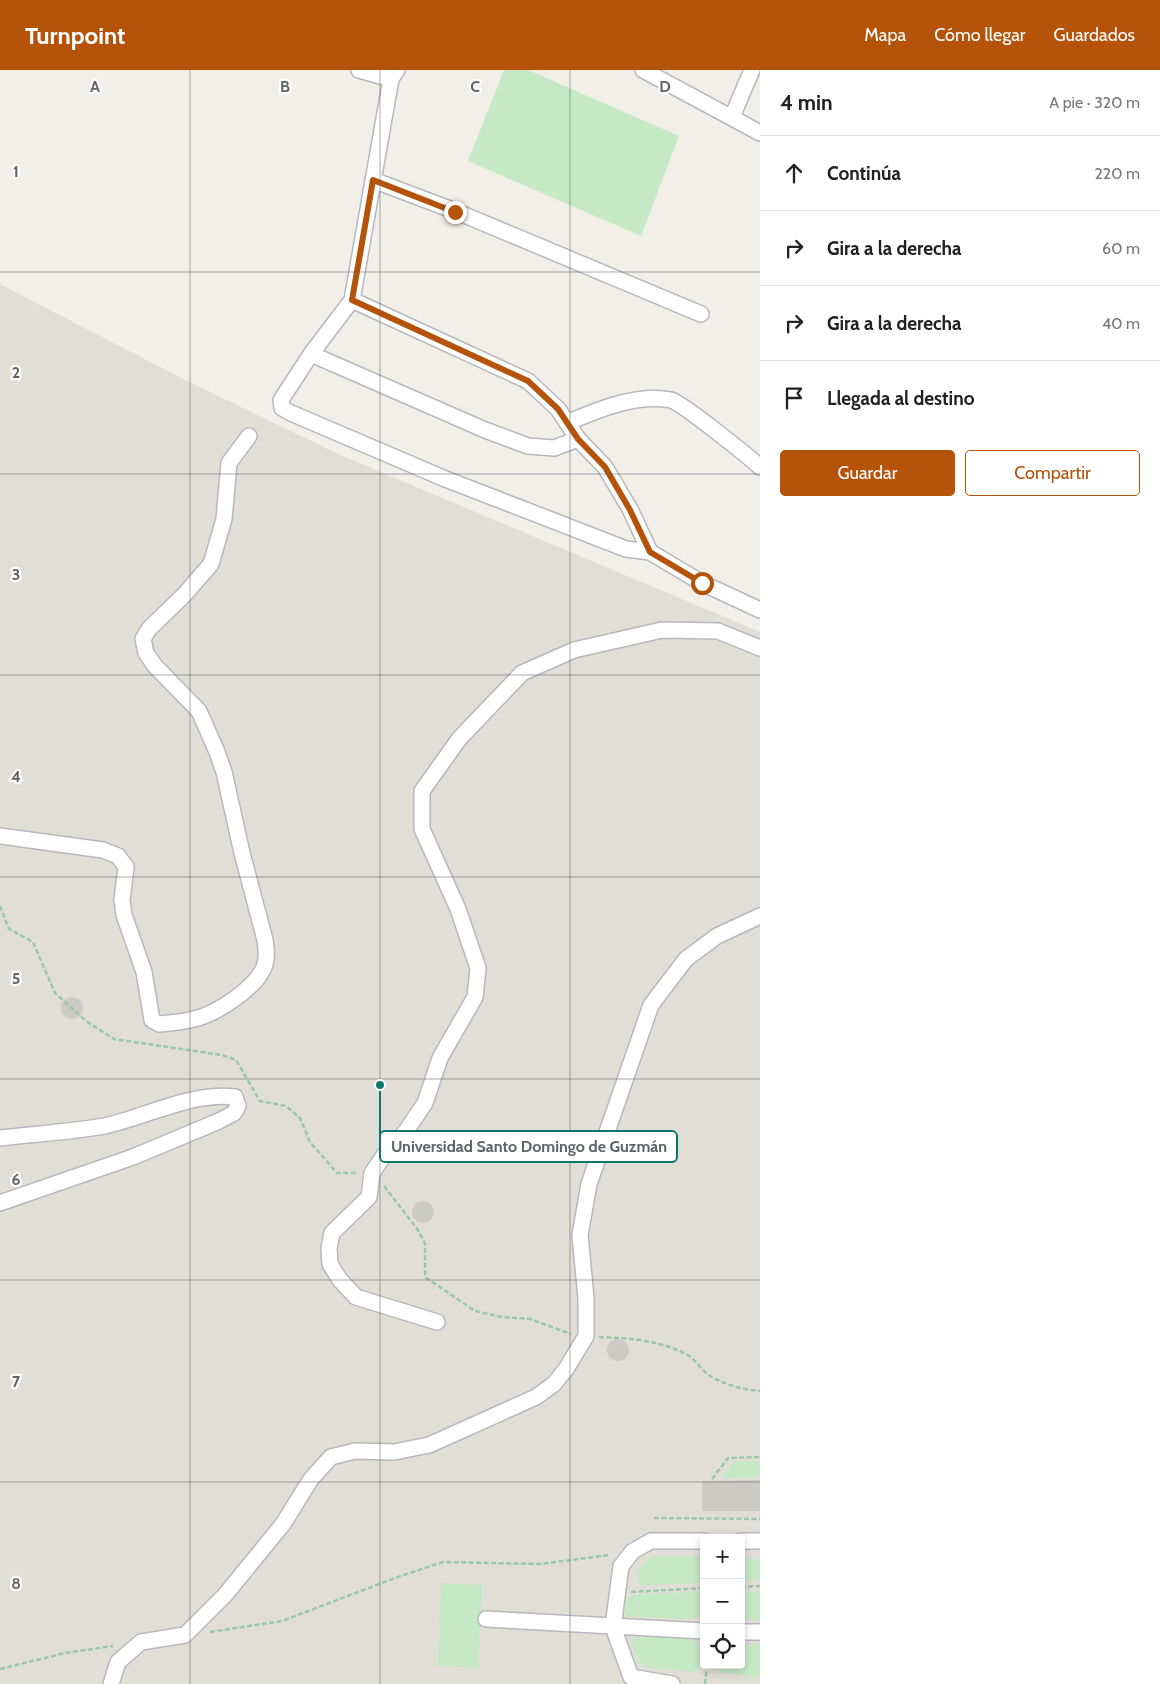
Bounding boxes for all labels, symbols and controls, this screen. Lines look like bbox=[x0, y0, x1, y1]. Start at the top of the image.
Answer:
text: Turnpoint bbox=[25, 21, 125, 50]
text: Mapa bbox=[864, 24, 906, 46]
text: Cómo llegar bbox=[934, 24, 1026, 46]
text: Guardados bbox=[1054, 24, 1135, 46]
text: A bbox=[90, 77, 100, 96]
text: B bbox=[280, 77, 290, 96]
text: C bbox=[470, 77, 480, 96]
text: D bbox=[659, 77, 671, 96]
text: 4 min bbox=[780, 90, 833, 115]
text: A pie · 320 m bbox=[1049, 93, 1140, 112]
icon: ahead bbox=[780, 159, 808, 187]
text: 1 bbox=[13, 162, 19, 181]
text: Continúa bbox=[827, 162, 901, 185]
text: 220 m bbox=[1094, 164, 1140, 183]
route end bbox=[444, 201, 467, 224]
icon: right bbox=[780, 234, 808, 262]
text: Gira a la derecha bbox=[827, 237, 962, 260]
text: 60 m bbox=[1102, 239, 1140, 258]
icon: right bbox=[780, 309, 808, 337]
text: Gira a la derecha bbox=[827, 312, 962, 335]
text: 40 m bbox=[1102, 314, 1140, 333]
text: 2 bbox=[12, 363, 20, 382]
icon: arrive bbox=[780, 384, 808, 412]
text: Llegada al destino bbox=[827, 387, 974, 410]
button: Guardar bbox=[780, 450, 955, 496]
button: Compartir bbox=[965, 450, 1140, 496]
text: 3 bbox=[12, 565, 20, 584]
route start bbox=[691, 572, 714, 595]
text: 4 bbox=[11, 767, 21, 786]
text: 5 bbox=[12, 969, 20, 988]
callout: Universidad Santo Domingo de Guzmán bbox=[380, 1131, 677, 1162]
text: Universidad Santo Domingo de Guzmán bbox=[391, 1137, 667, 1156]
text: 6 bbox=[12, 1170, 21, 1189]
text: 7 bbox=[12, 1372, 21, 1391]
map controls bbox=[700, 1534, 745, 1669]
button: + bbox=[700, 1534, 745, 1579]
text: 8 bbox=[11, 1574, 21, 1593]
button: − bbox=[700, 1579, 745, 1624]
button: locate bbox=[700, 1624, 745, 1669]

